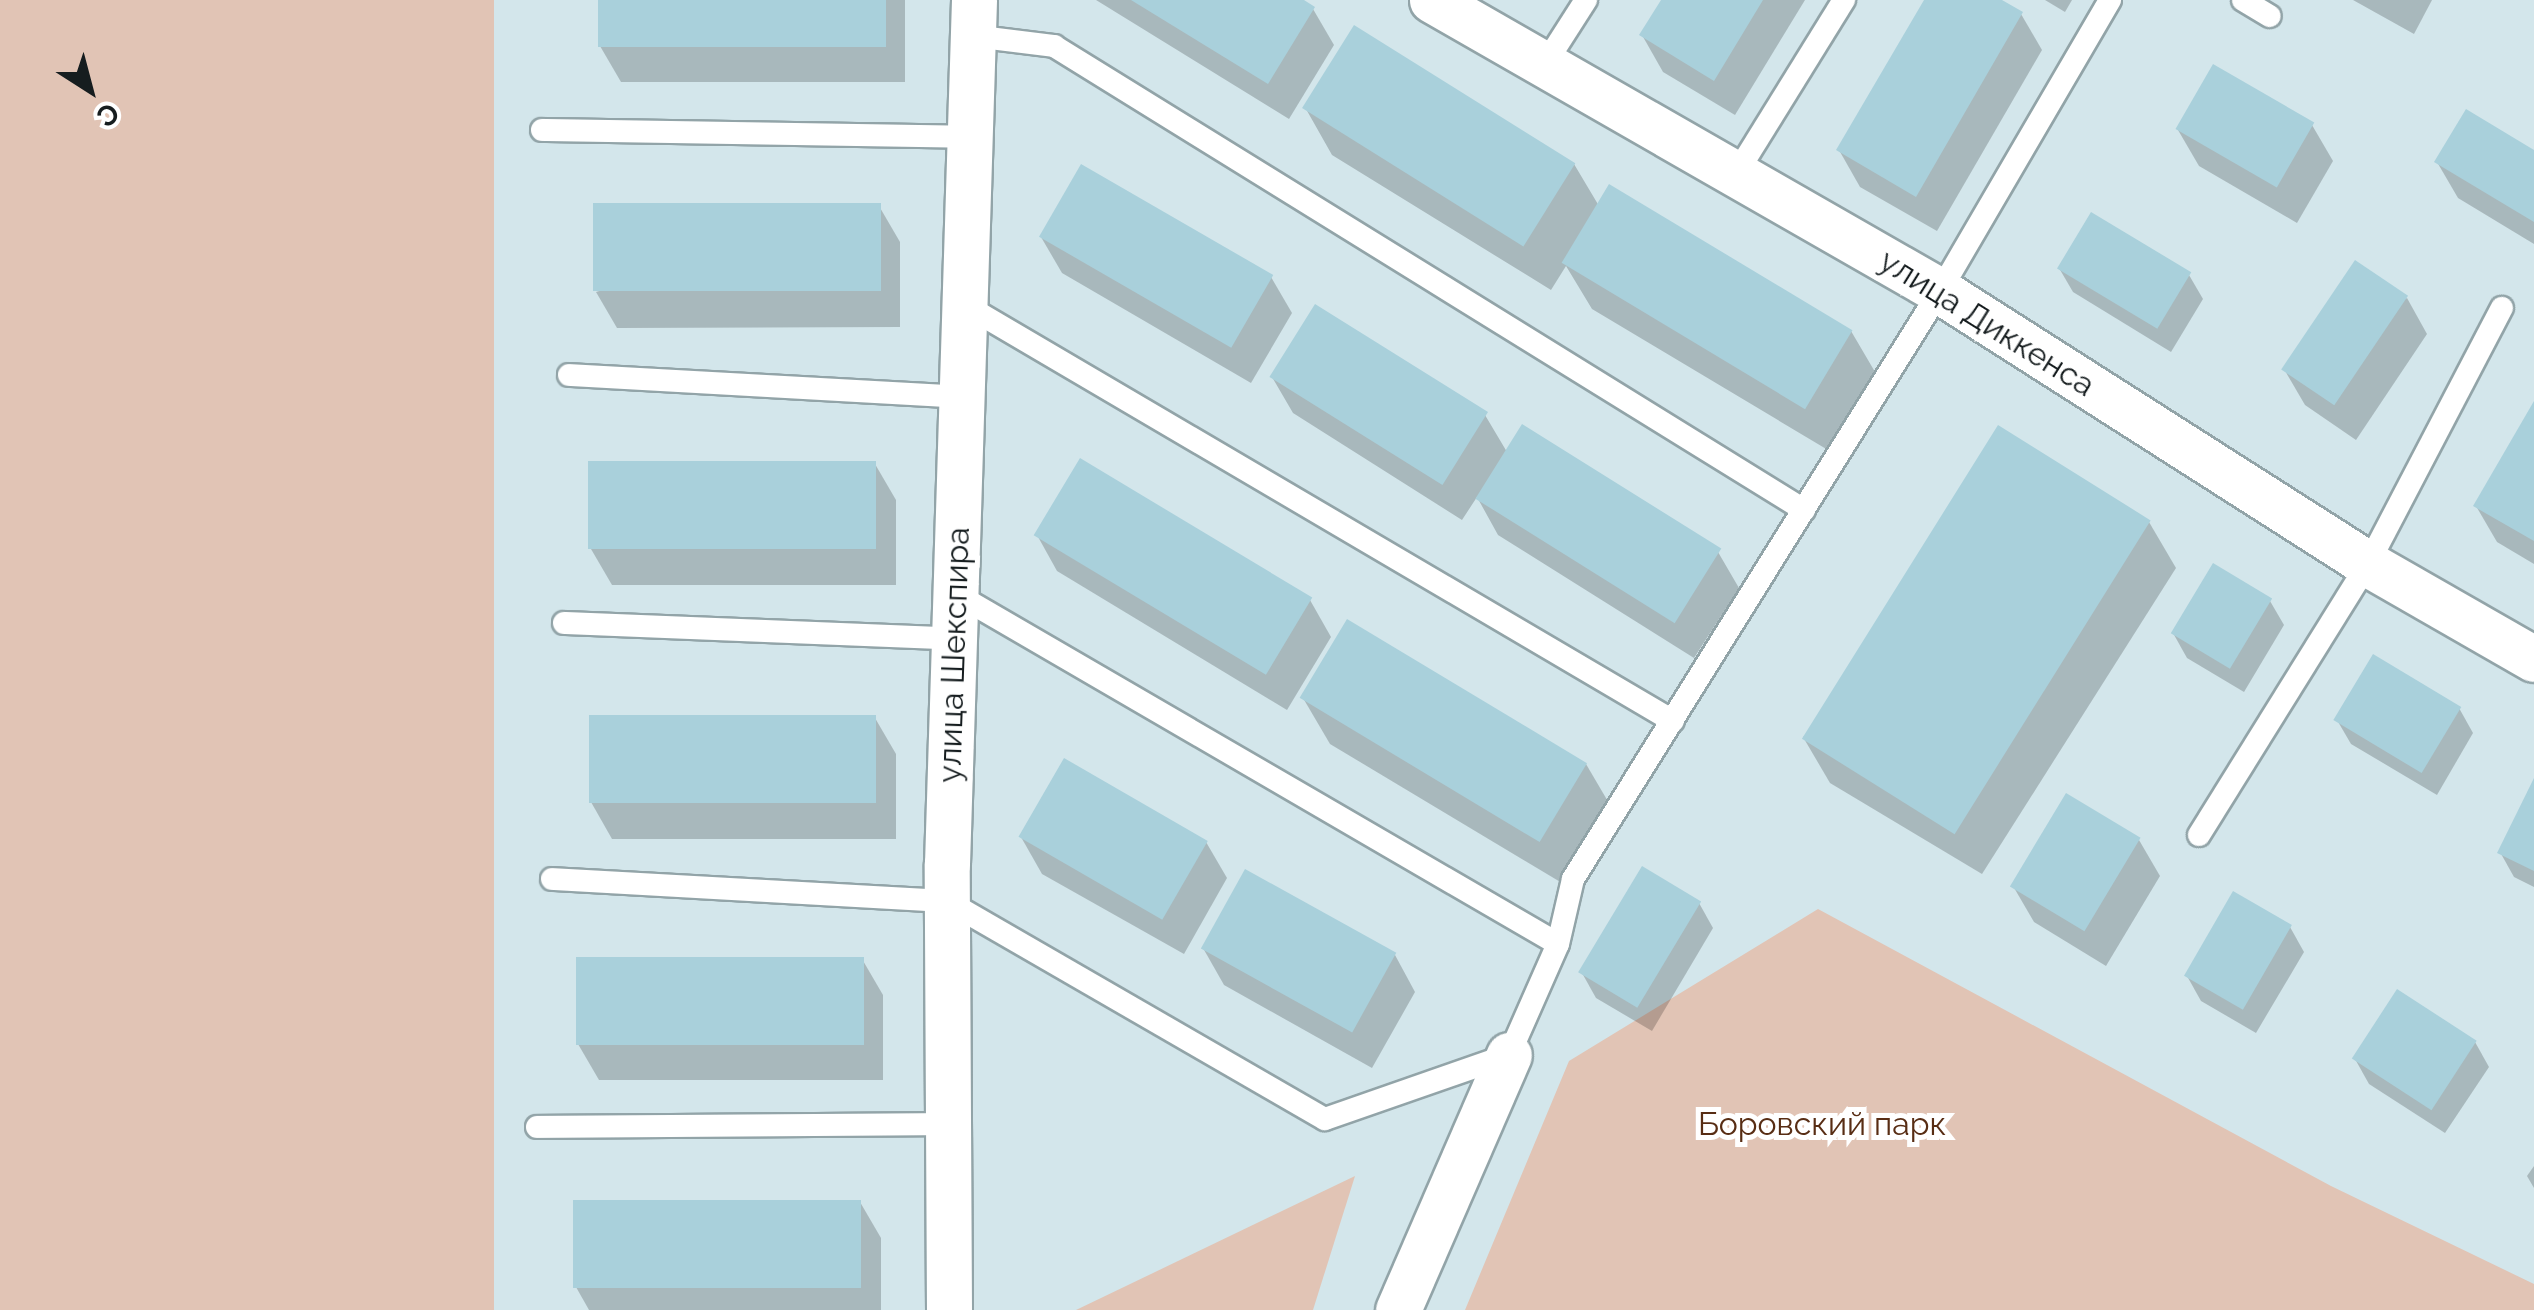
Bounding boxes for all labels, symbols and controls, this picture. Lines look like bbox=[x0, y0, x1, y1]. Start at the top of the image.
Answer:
north arrow bbox=[40, 40, 140, 140]
text: С bbox=[90, 96, 125, 134]
street label: улица Диккенса bbox=[1872, 241, 2102, 405]
street label: улица Шекспира bbox=[930, 527, 978, 783]
park label: Боровский парк bbox=[1698, 1105, 1946, 1143]

